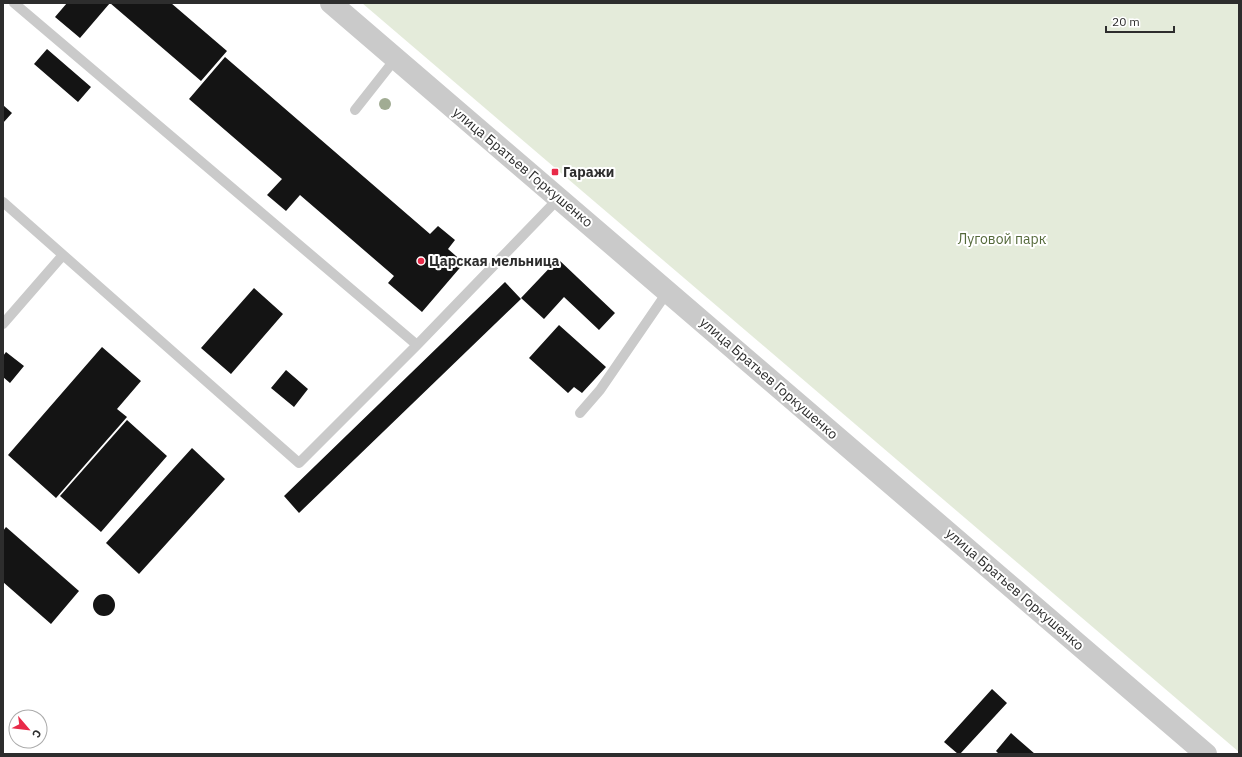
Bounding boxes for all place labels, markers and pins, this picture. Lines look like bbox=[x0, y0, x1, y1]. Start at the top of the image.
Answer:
place label: Гаражи bbox=[563, 163, 614, 181]
marker: Гаражи bbox=[550, 167, 560, 177]
place label: Царская мельница bbox=[429, 252, 560, 270]
marker: Царская мельница bbox=[416, 256, 426, 266]

